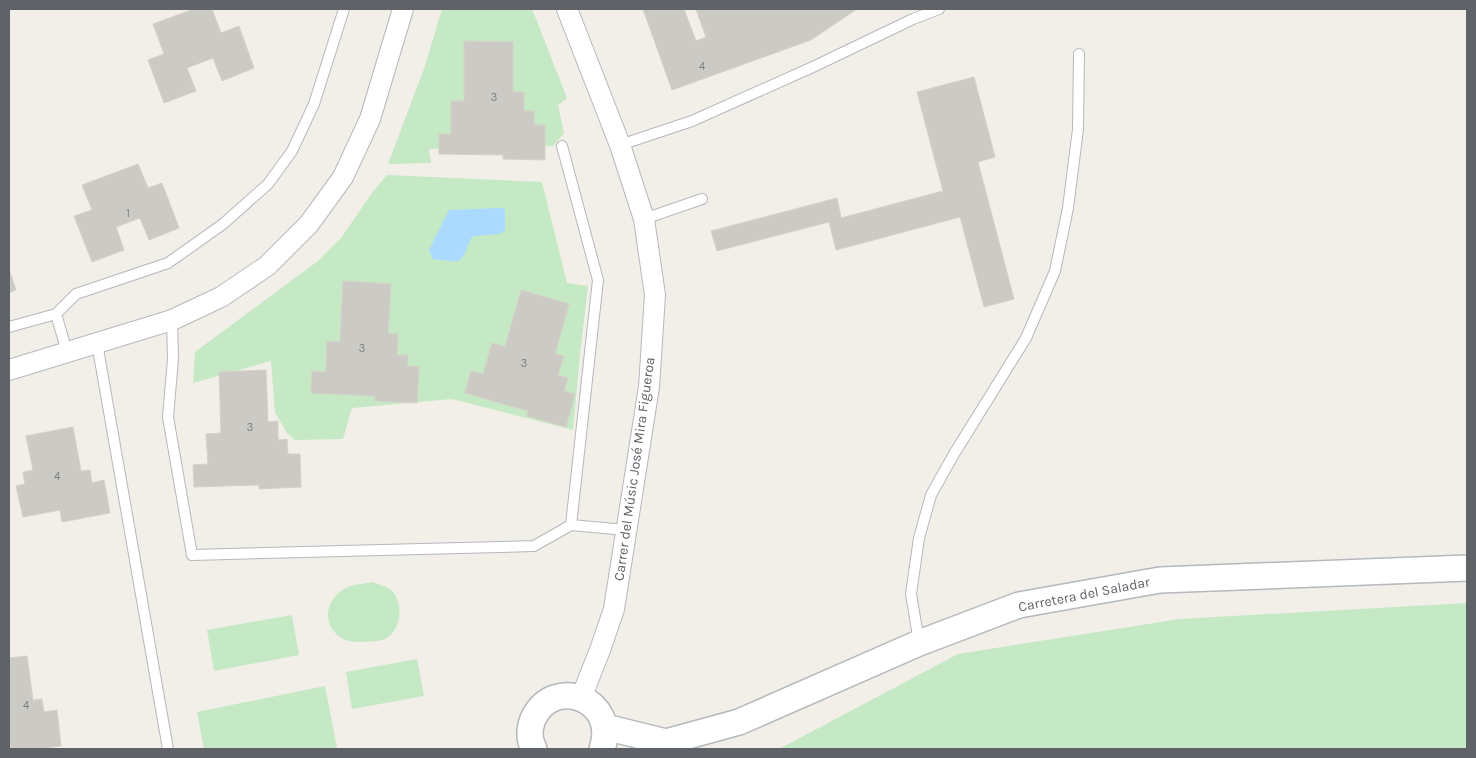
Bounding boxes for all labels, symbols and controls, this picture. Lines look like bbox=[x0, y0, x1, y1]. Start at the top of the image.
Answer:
house number: 4 bbox=[699, 60, 705, 73]
house number: 3 bbox=[491, 91, 497, 104]
house number: 1 bbox=[126, 207, 130, 220]
house number: 3 bbox=[359, 342, 365, 355]
street label: Carrer del Músic José Mira Figueroa bbox=[610, 356, 659, 582]
house number: 3 bbox=[521, 357, 527, 370]
house number: 3 bbox=[247, 421, 253, 434]
house number: 4 bbox=[54, 470, 60, 483]
street label: Carretera del Saladar bbox=[1017, 573, 1152, 616]
house number: 4 bbox=[23, 699, 29, 712]

